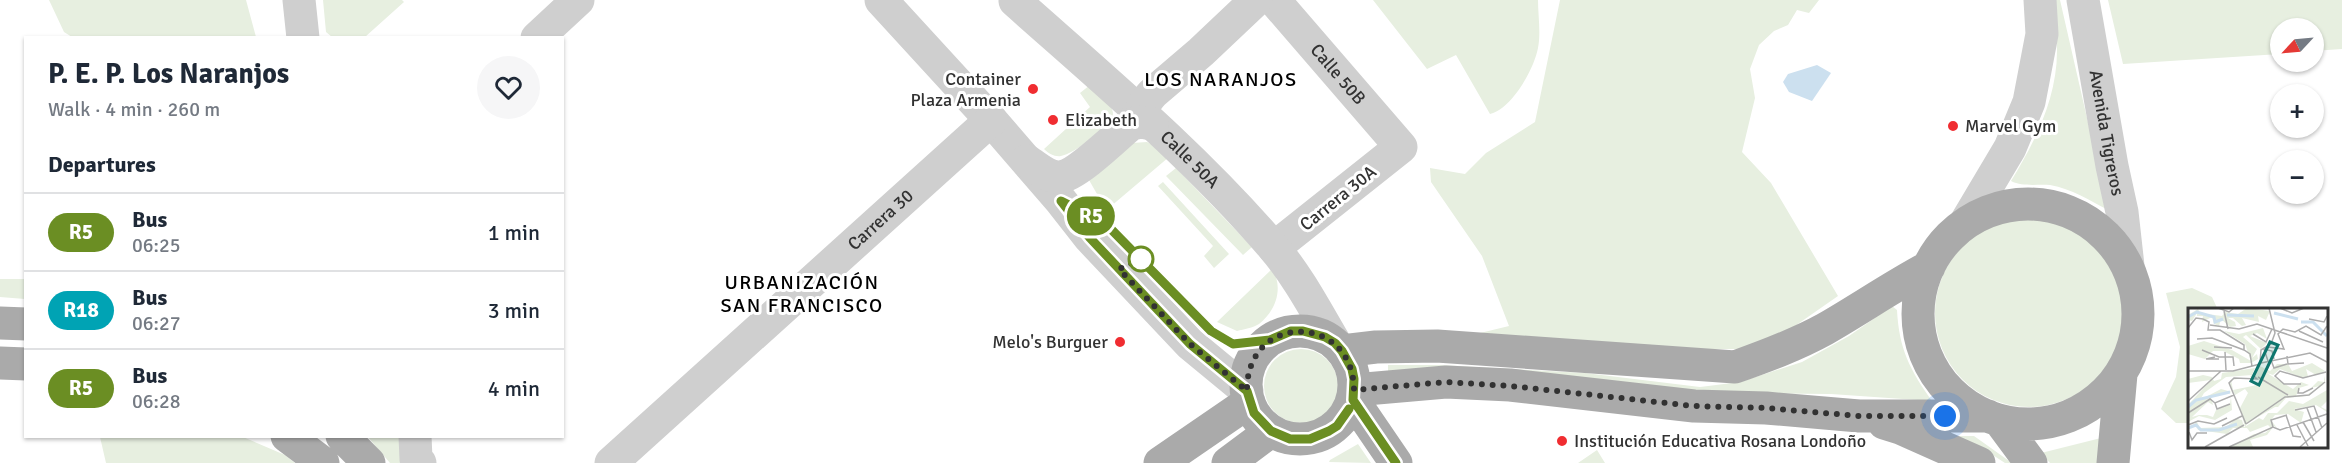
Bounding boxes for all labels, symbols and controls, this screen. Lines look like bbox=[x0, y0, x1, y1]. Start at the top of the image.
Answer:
north arrow bbox=[2270, 18, 2324, 72]
map controls bbox=[2270, 18, 2324, 204]
street label: Calle 50B bbox=[1306, 39, 1370, 109]
button: heart bbox=[477, 56, 540, 119]
text: P. E. P. Los Naranjos bbox=[48, 57, 289, 91]
district label: LOS NARANJOS bbox=[1144, 67, 1298, 92]
place label: Container Plaza Armenia bbox=[910, 68, 1021, 111]
street label: Avenida Tigreros bbox=[2084, 68, 2129, 198]
marker: Container Plaza Armenia bbox=[1026, 82, 1040, 96]
button: + bbox=[2270, 84, 2324, 138]
text: Walk · 4 min · 260 m bbox=[48, 97, 220, 122]
place label: Elizabeth bbox=[1065, 109, 1137, 131]
marker: Elizabeth bbox=[1046, 113, 1060, 127]
place label: Marvel Gym bbox=[1965, 115, 2056, 137]
marker: Marvel Gym bbox=[1946, 119, 1960, 133]
street label: Calle 50A bbox=[1156, 126, 1224, 193]
button: − bbox=[2270, 150, 2324, 204]
text: Departures bbox=[48, 151, 156, 178]
street label: Carrera 30A bbox=[1295, 161, 1381, 235]
street label: Carrera 30 bbox=[843, 185, 918, 255]
line badge: R5 bbox=[1064, 196, 1118, 236]
text: R5 bbox=[1079, 203, 1103, 229]
text: Bus bbox=[132, 206, 167, 233]
text: R5 bbox=[69, 219, 93, 245]
text: 1 min bbox=[488, 219, 540, 246]
text: 06:25 bbox=[132, 233, 181, 258]
unlabelled marker bbox=[1128, 246, 1154, 272]
district label: URBANIZACIÓN SAN FRANCISCO bbox=[720, 270, 884, 318]
text: Bus bbox=[132, 284, 167, 311]
text: R18 bbox=[63, 297, 99, 323]
text: 3 min bbox=[488, 297, 540, 324]
inset map bbox=[2188, 308, 2327, 448]
text: 06:27 bbox=[132, 311, 181, 336]
place label: Melo's Burguer bbox=[992, 331, 1108, 353]
marker: Melo's Burguer bbox=[1113, 335, 1127, 349]
text: Bus bbox=[132, 362, 167, 389]
text: R5 bbox=[69, 375, 93, 401]
text: 4 min bbox=[488, 375, 540, 402]
text: 06:28 bbox=[132, 389, 181, 414]
your location bbox=[1930, 401, 1960, 431]
place label: Institución Educativa Rosana Londoño bbox=[1574, 430, 1866, 452]
marker: Institución Educativa Rosana Londoño bbox=[1555, 434, 1569, 448]

